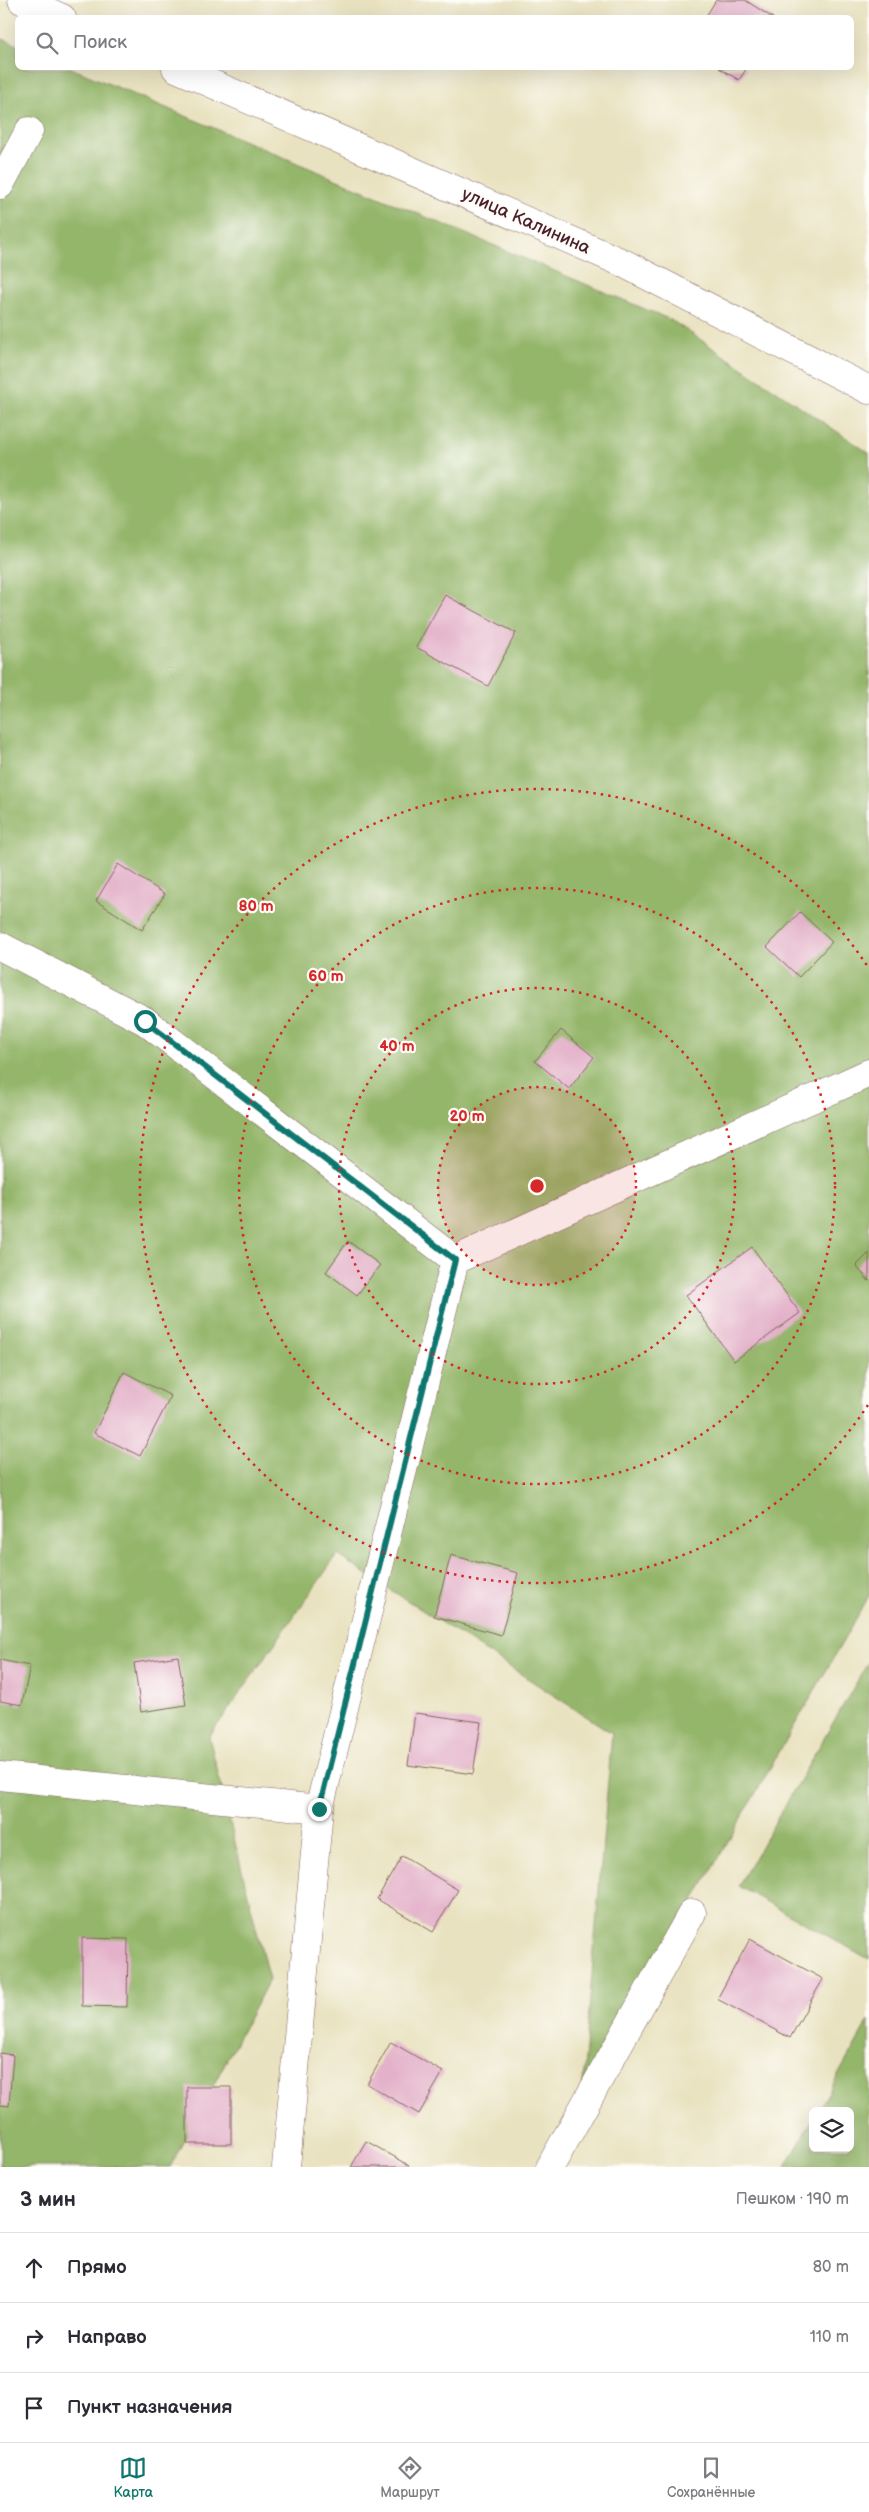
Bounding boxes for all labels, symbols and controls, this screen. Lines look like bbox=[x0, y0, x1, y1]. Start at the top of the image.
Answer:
search box bbox=[15, 15, 854, 70]
icon: search bbox=[33, 29, 61, 57]
text: Поиск bbox=[73, 31, 127, 54]
street label: улица Калинина bbox=[459, 183, 594, 259]
text: 80 m bbox=[238, 897, 274, 916]
text: 60 m bbox=[308, 967, 344, 986]
route start bbox=[134, 1010, 157, 1033]
text: 40 m bbox=[379, 1037, 415, 1056]
text: 20 m bbox=[450, 1107, 485, 1126]
centre of rings bbox=[528, 1177, 546, 1195]
route end bbox=[308, 1798, 331, 1821]
map controls bbox=[809, 2107, 854, 2152]
button: layers bbox=[809, 2107, 854, 2152]
text: 3 мин bbox=[20, 2187, 76, 2212]
text: Пешком · 190 m bbox=[736, 2190, 849, 2209]
icon: ahead bbox=[20, 2254, 48, 2282]
text: Прямо bbox=[67, 2256, 127, 2279]
text: 80 m bbox=[813, 2258, 849, 2277]
icon: right bbox=[20, 2324, 48, 2352]
text: Направо bbox=[67, 2326, 147, 2349]
text: 110 m bbox=[810, 2328, 849, 2347]
icon: arrive bbox=[20, 2394, 48, 2422]
text: Пункт назначения bbox=[67, 2396, 232, 2419]
tab: Карта bbox=[114, 2454, 153, 2501]
tab: Маршрут bbox=[380, 2454, 440, 2501]
tab: Сохранённые bbox=[667, 2454, 755, 2501]

